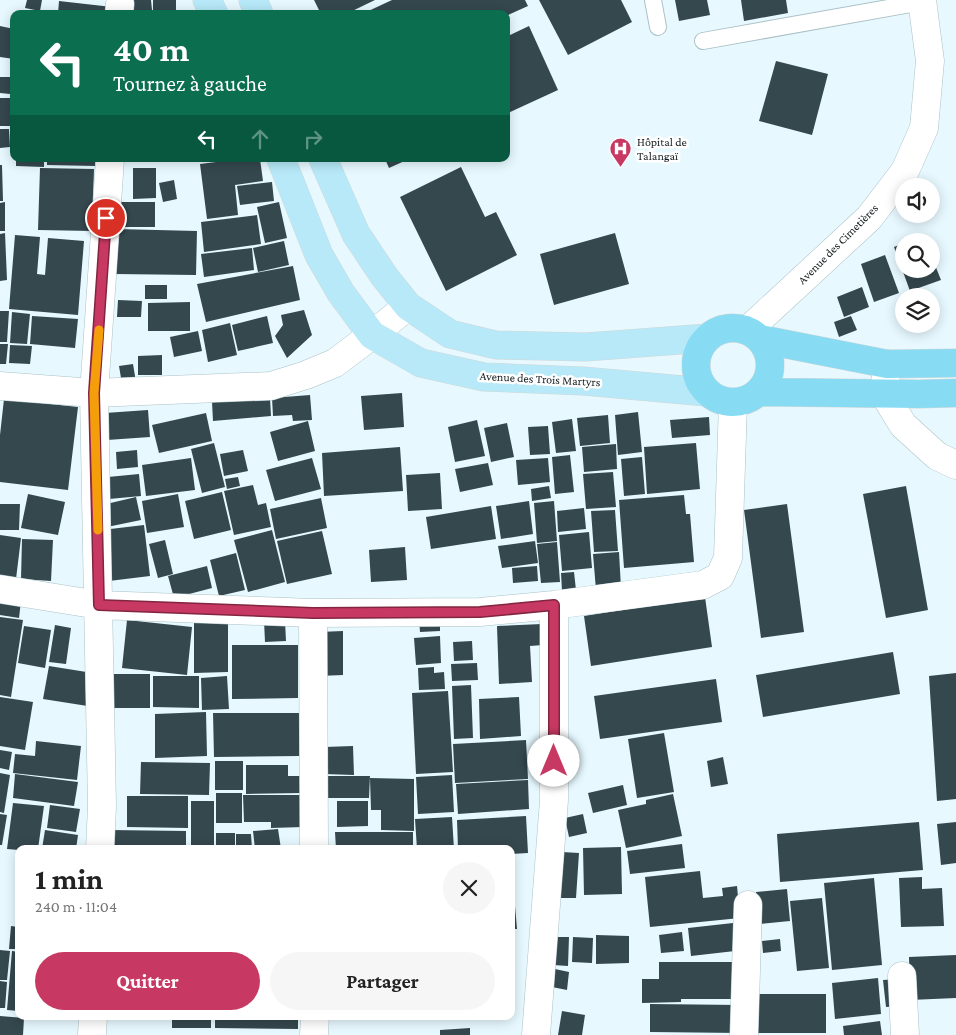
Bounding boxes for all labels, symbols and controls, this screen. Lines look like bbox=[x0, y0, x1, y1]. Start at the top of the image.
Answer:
icon: left bbox=[30, 30, 95, 95]
text: 40 m bbox=[113, 30, 190, 69]
text: Tournez à gauche bbox=[113, 71, 267, 96]
icon: left bbox=[193, 125, 221, 153]
icon: ahead bbox=[246, 125, 274, 153]
icon: right bbox=[299, 125, 327, 153]
place label: Hôpital de Talangaï bbox=[637, 135, 687, 163]
hospital icon: Hôpital de Talangaï bbox=[609, 137, 633, 168]
map controls bbox=[895, 178, 940, 333]
button: sound bbox=[895, 178, 940, 223]
pin bbox=[85, 197, 127, 239]
street label: Avenue des Cimetières bbox=[795, 201, 881, 287]
icon: arrive bbox=[92, 204, 120, 232]
button: search bbox=[895, 233, 940, 278]
button: layers bbox=[895, 288, 940, 333]
street label: Avenue des Trois Martyrs bbox=[479, 369, 601, 389]
position arrow bbox=[527, 734, 579, 786]
text: 1 min bbox=[35, 862, 103, 895]
button: close bbox=[443, 862, 495, 914]
text: 240 m · 11:04 bbox=[35, 898, 117, 915]
button: Quitter bbox=[35, 952, 260, 1010]
button: Partager bbox=[270, 952, 495, 1010]

